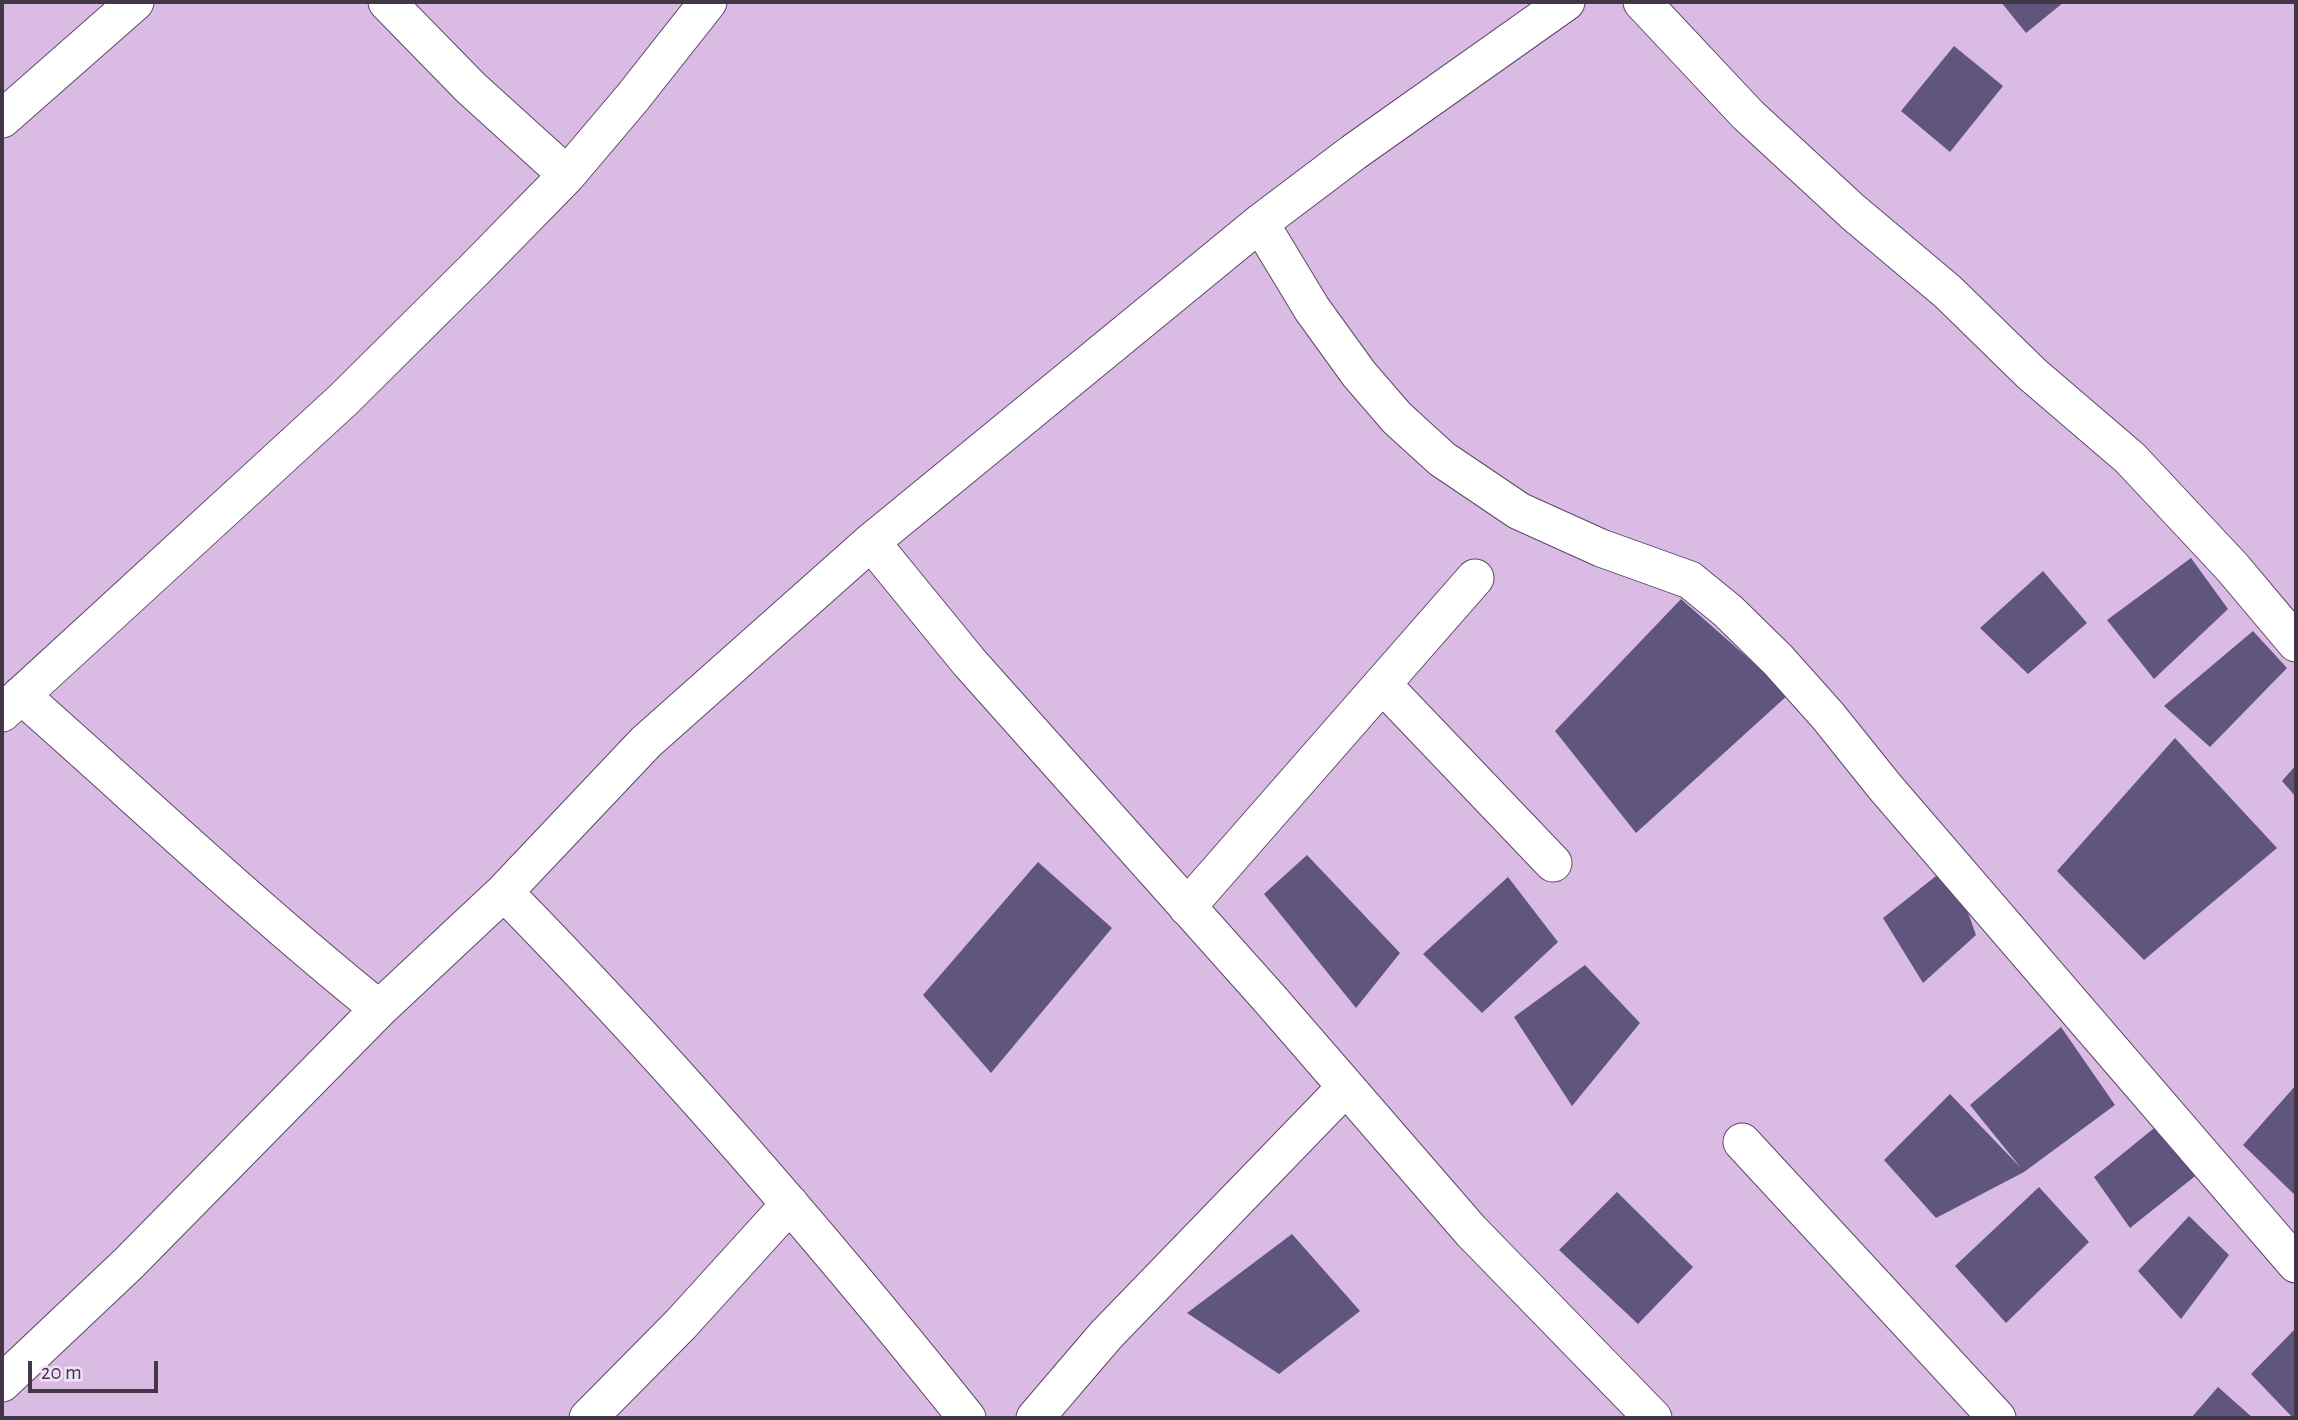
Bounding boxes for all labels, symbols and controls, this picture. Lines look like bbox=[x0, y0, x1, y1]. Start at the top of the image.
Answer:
scale bar bbox=[32, 1346, 161, 1390]
text: 20 m bbox=[41, 1362, 82, 1383]

